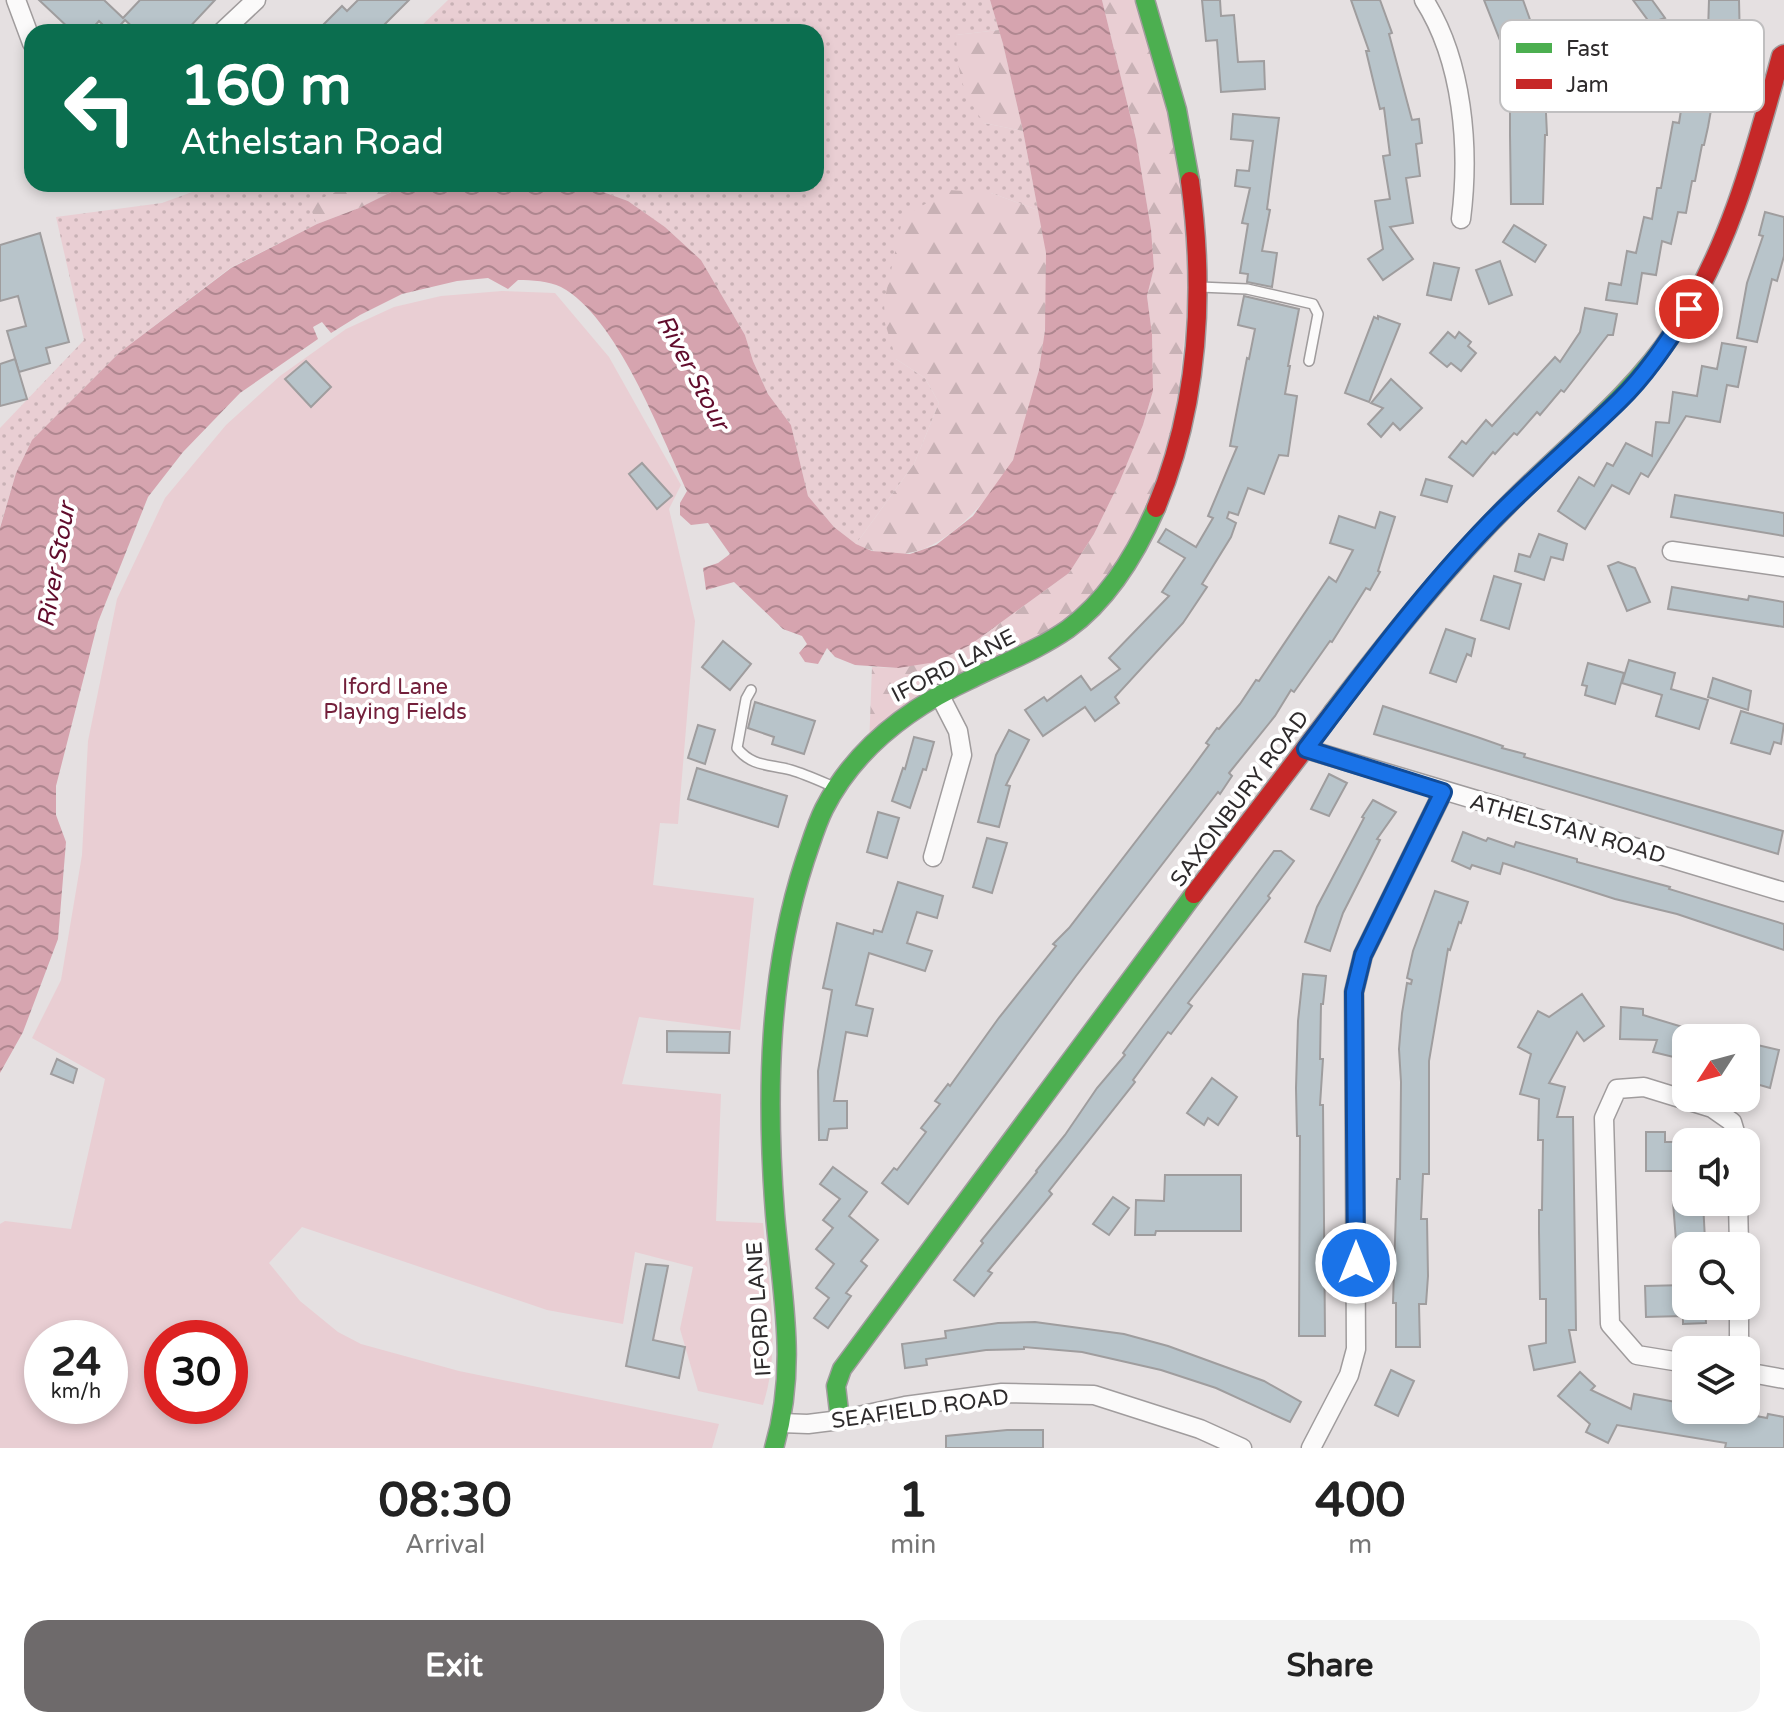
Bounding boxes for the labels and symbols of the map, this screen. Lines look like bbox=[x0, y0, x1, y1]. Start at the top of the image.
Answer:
legend bbox=[1500, 20, 1764, 112]
text: Fast bbox=[1566, 36, 1609, 62]
text: Jam bbox=[1566, 72, 1609, 98]
pin bbox=[1655, 275, 1723, 343]
water label: River Stour bbox=[650, 310, 736, 437]
water label: River Stour bbox=[31, 498, 82, 630]
street label: IFORD LANE bbox=[887, 624, 1020, 708]
park label: Iford Lane Playing Fields bbox=[323, 674, 467, 725]
street label: SAXONBURY ROAD bbox=[1165, 705, 1314, 892]
street label: ATHELSTAN ROAD bbox=[1467, 789, 1669, 869]
north arrow bbox=[1672, 1024, 1760, 1112]
position arrow bbox=[1314, 1221, 1398, 1305]
street label: IFORD LANE bbox=[741, 1241, 777, 1377]
speed limit sign: 30 bbox=[144, 1320, 248, 1424]
street label: SEAFIELD ROAD bbox=[830, 1384, 1010, 1434]

